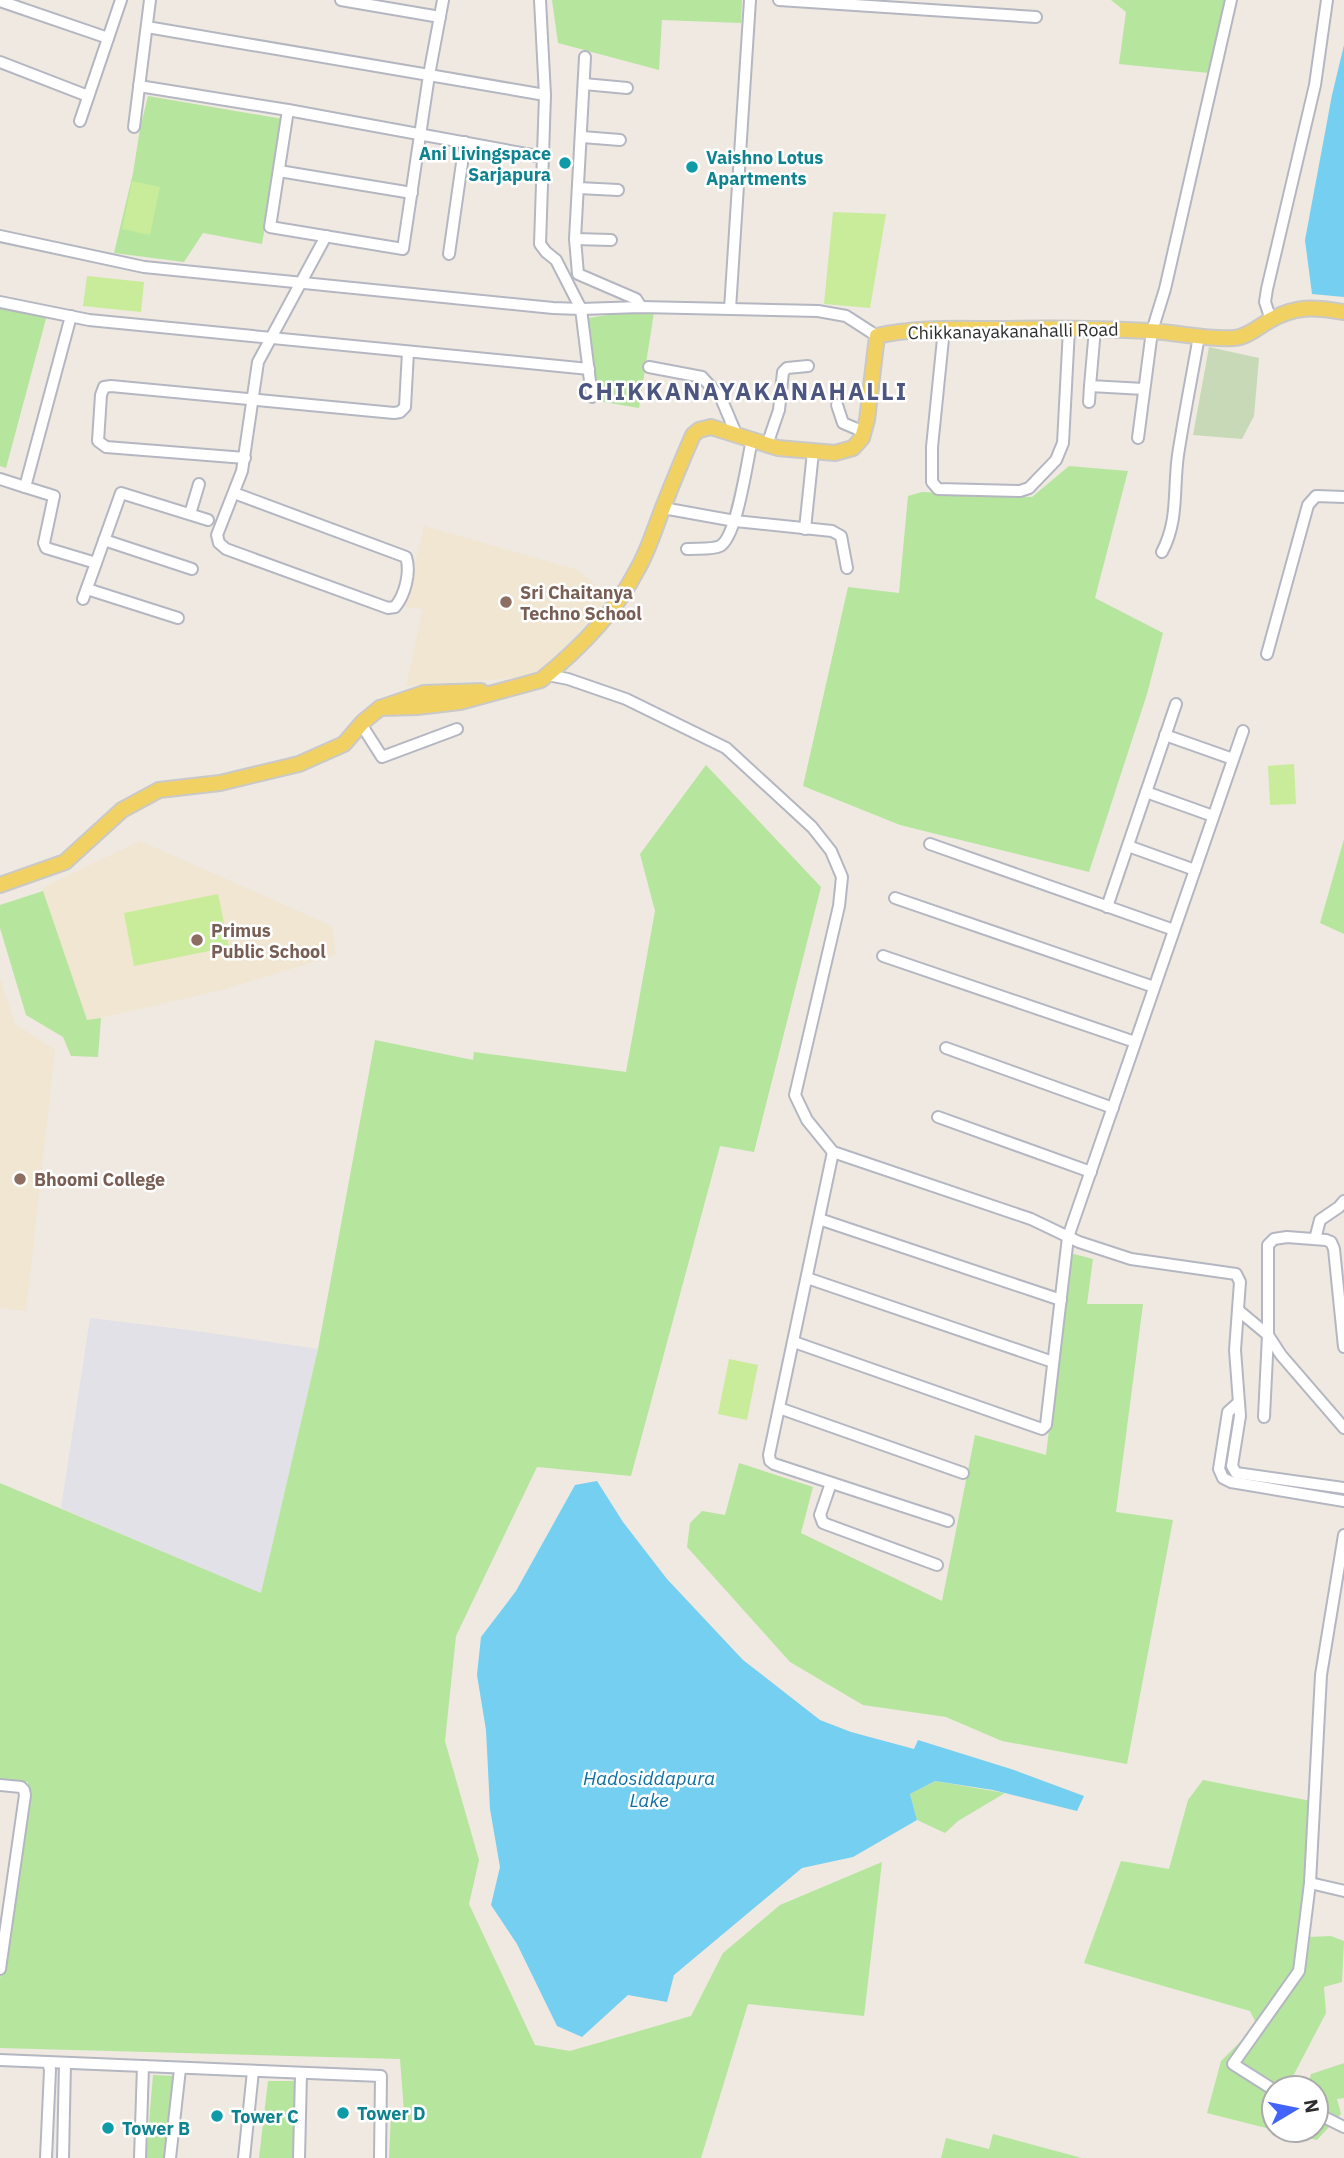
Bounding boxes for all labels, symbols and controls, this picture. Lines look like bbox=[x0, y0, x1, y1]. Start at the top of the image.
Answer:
place label: Ani Livingspace Sarjapura bbox=[419, 142, 551, 186]
place label: Vaishno Lotus Apartments bbox=[706, 146, 823, 190]
marker: Ani Livingspace Sarjapura bbox=[557, 155, 573, 171]
marker: Vaishno Lotus Apartments bbox=[684, 159, 700, 175]
street label: Chikkanayakanahalli Road bbox=[907, 318, 1119, 344]
district label: CHIKKANAYAKANAHALLI bbox=[578, 375, 908, 407]
place label: Sri Chaitanya Techno School bbox=[520, 581, 642, 625]
marker: Sri Chaitanya Techno School bbox=[498, 594, 514, 610]
place label: Primus Public School bbox=[211, 919, 326, 963]
marker: Primus Public School bbox=[189, 932, 205, 948]
place label: Bhoomi College bbox=[34, 1168, 165, 1191]
marker: Bhoomi College bbox=[12, 1171, 28, 1187]
water label: Hadosiddapura Lake bbox=[583, 1766, 715, 1812]
north arrow bbox=[1260, 2074, 1330, 2144]
text: N bbox=[1299, 2097, 1325, 2115]
place label: Tower D bbox=[357, 2102, 425, 2125]
place label: Tower C bbox=[231, 2105, 299, 2128]
marker: Tower D bbox=[335, 2105, 351, 2121]
marker: Tower C bbox=[209, 2108, 225, 2124]
place label: Tower B bbox=[122, 2117, 190, 2140]
marker: Tower B bbox=[100, 2120, 116, 2136]

